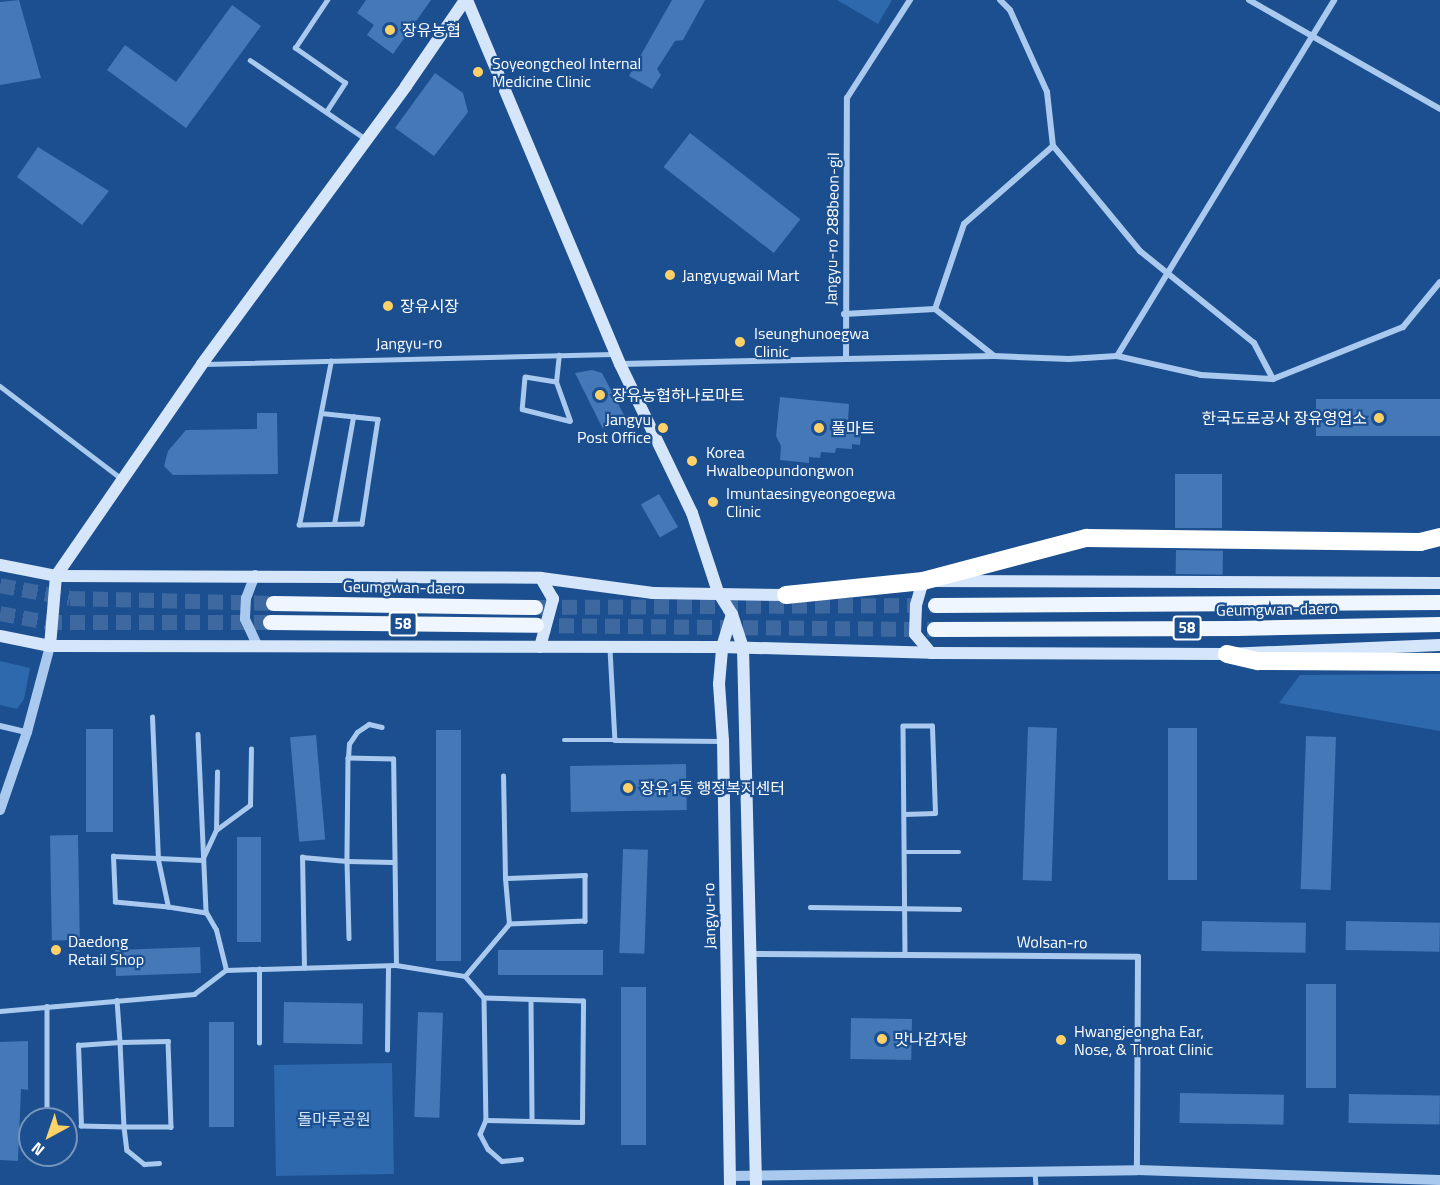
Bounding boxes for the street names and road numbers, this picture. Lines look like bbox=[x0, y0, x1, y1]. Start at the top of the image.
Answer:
street label: Jangyu-ro 288beon-gil bbox=[821, 152, 843, 306]
street label: Jangyu-ro bbox=[376, 333, 442, 353]
street label: Geumgwan-daero bbox=[343, 576, 465, 598]
street label: Geumgwan-daero bbox=[1216, 598, 1338, 620]
road number: 58 bbox=[388, 612, 418, 636]
road number: 58 bbox=[1172, 616, 1202, 640]
street label: Jangyu-ro bbox=[699, 883, 719, 949]
street label: Wolsan-ro bbox=[1016, 932, 1088, 952]

